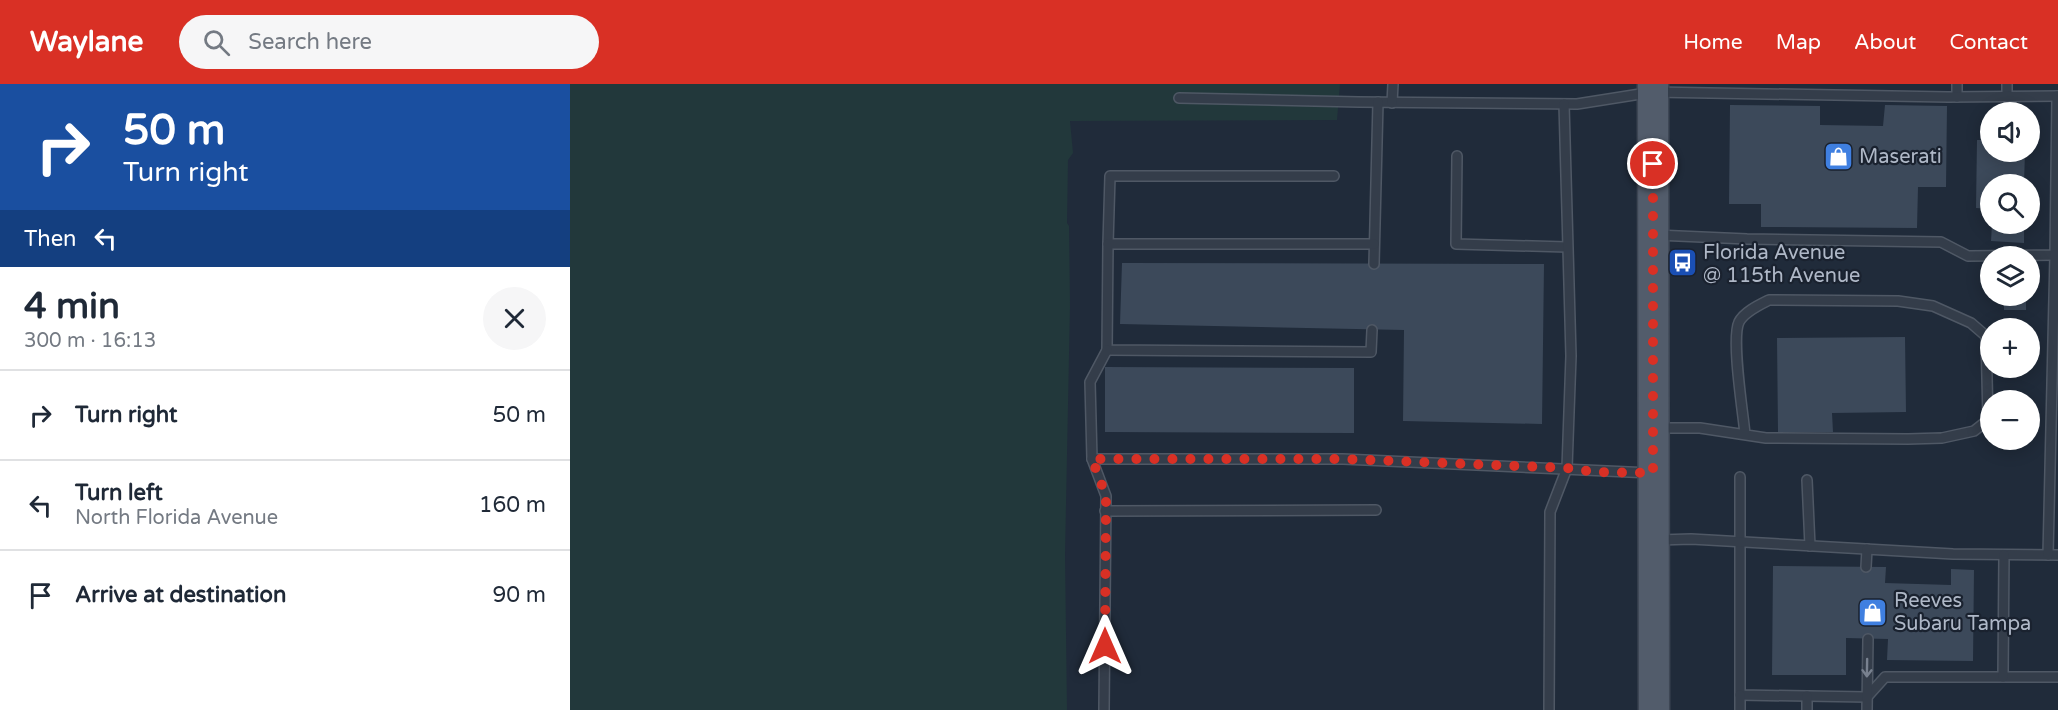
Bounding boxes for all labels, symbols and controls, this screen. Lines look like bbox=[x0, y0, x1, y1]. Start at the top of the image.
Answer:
search box bbox=[179, 15, 599, 69]
text: Waylane bbox=[30, 25, 143, 59]
icon: search bbox=[200, 26, 233, 59]
text: Search here bbox=[248, 29, 372, 55]
text: Home bbox=[1683, 30, 1743, 55]
text: Map bbox=[1776, 30, 1821, 55]
text: About bbox=[1854, 30, 1916, 55]
text: Contact bbox=[1949, 30, 2028, 55]
map controls bbox=[1980, 102, 2040, 450]
button: sound bbox=[1980, 102, 2040, 162]
text: 50 m bbox=[123, 105, 225, 156]
icon: right bbox=[24, 108, 102, 186]
pin bbox=[1627, 138, 1678, 189]
shop icon: Maserati bbox=[1822, 140, 1854, 172]
place label: Maserati bbox=[1859, 145, 1942, 169]
icon: arrive bbox=[1636, 147, 1669, 180]
text: Turn right bbox=[123, 156, 249, 189]
button: search bbox=[1980, 174, 2040, 234]
icon: left bbox=[89, 222, 122, 255]
text: Then bbox=[24, 226, 77, 252]
place label: Florida Avenue @ 115th Avenue bbox=[1703, 241, 1860, 288]
button: layers bbox=[1980, 246, 2040, 306]
bus stop icon: Florida Avenue @ 115th Avenue bbox=[1666, 247, 1698, 279]
text: 4 min bbox=[24, 285, 120, 328]
button: close bbox=[483, 287, 546, 350]
button: + bbox=[1980, 318, 2040, 378]
text: 300 m · 16:13 bbox=[24, 329, 156, 353]
button: − bbox=[1980, 390, 2040, 450]
icon: right bbox=[24, 399, 57, 432]
text: Turn right bbox=[75, 402, 177, 428]
text: 50 m bbox=[492, 402, 546, 428]
text: Turn left bbox=[75, 480, 163, 506]
icon: left bbox=[24, 489, 57, 522]
text: 160 m bbox=[479, 492, 546, 518]
text: North Florida Avenue bbox=[75, 506, 278, 530]
icon: arrive bbox=[24, 579, 57, 612]
text: Arrive at destination bbox=[75, 582, 286, 608]
text: 90 m bbox=[492, 582, 546, 608]
place label: Reeves Subaru Tampa bbox=[1894, 589, 2031, 636]
shop icon: Reeves Subaru Tampa bbox=[1857, 596, 1889, 628]
position arrow bbox=[1073, 614, 1137, 678]
one-way arrow bbox=[1861, 658, 1873, 678]

